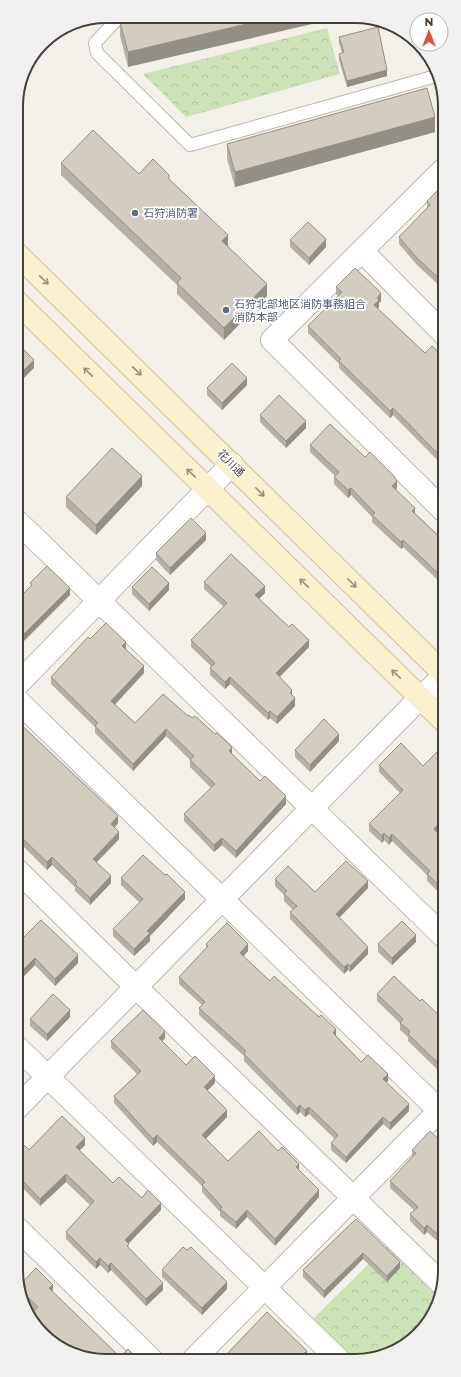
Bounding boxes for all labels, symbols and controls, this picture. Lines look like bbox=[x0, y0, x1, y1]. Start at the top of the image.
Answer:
north arrow bbox=[409, 12, 449, 52]
text: N bbox=[425, 15, 433, 29]
place label: 石狩消防署 bbox=[143, 206, 198, 220]
marker: 石狩消防署 bbox=[130, 208, 140, 218]
one-way arrow bbox=[39, 275, 49, 285]
place label: 石狩北部地区消防事務組合 消防本部 bbox=[234, 297, 366, 324]
marker: 石狩北部地区消防事務組合 消防本部 bbox=[221, 305, 231, 315]
one-way arrow bbox=[132, 366, 142, 376]
one-way arrow bbox=[83, 367, 93, 377]
street label: 花川通 bbox=[214, 446, 248, 480]
one-way arrow bbox=[186, 468, 196, 478]
one-way arrow bbox=[255, 487, 265, 497]
one-way arrow bbox=[299, 578, 309, 588]
one-way arrow bbox=[348, 578, 357, 588]
one-way arrow bbox=[391, 670, 401, 679]

